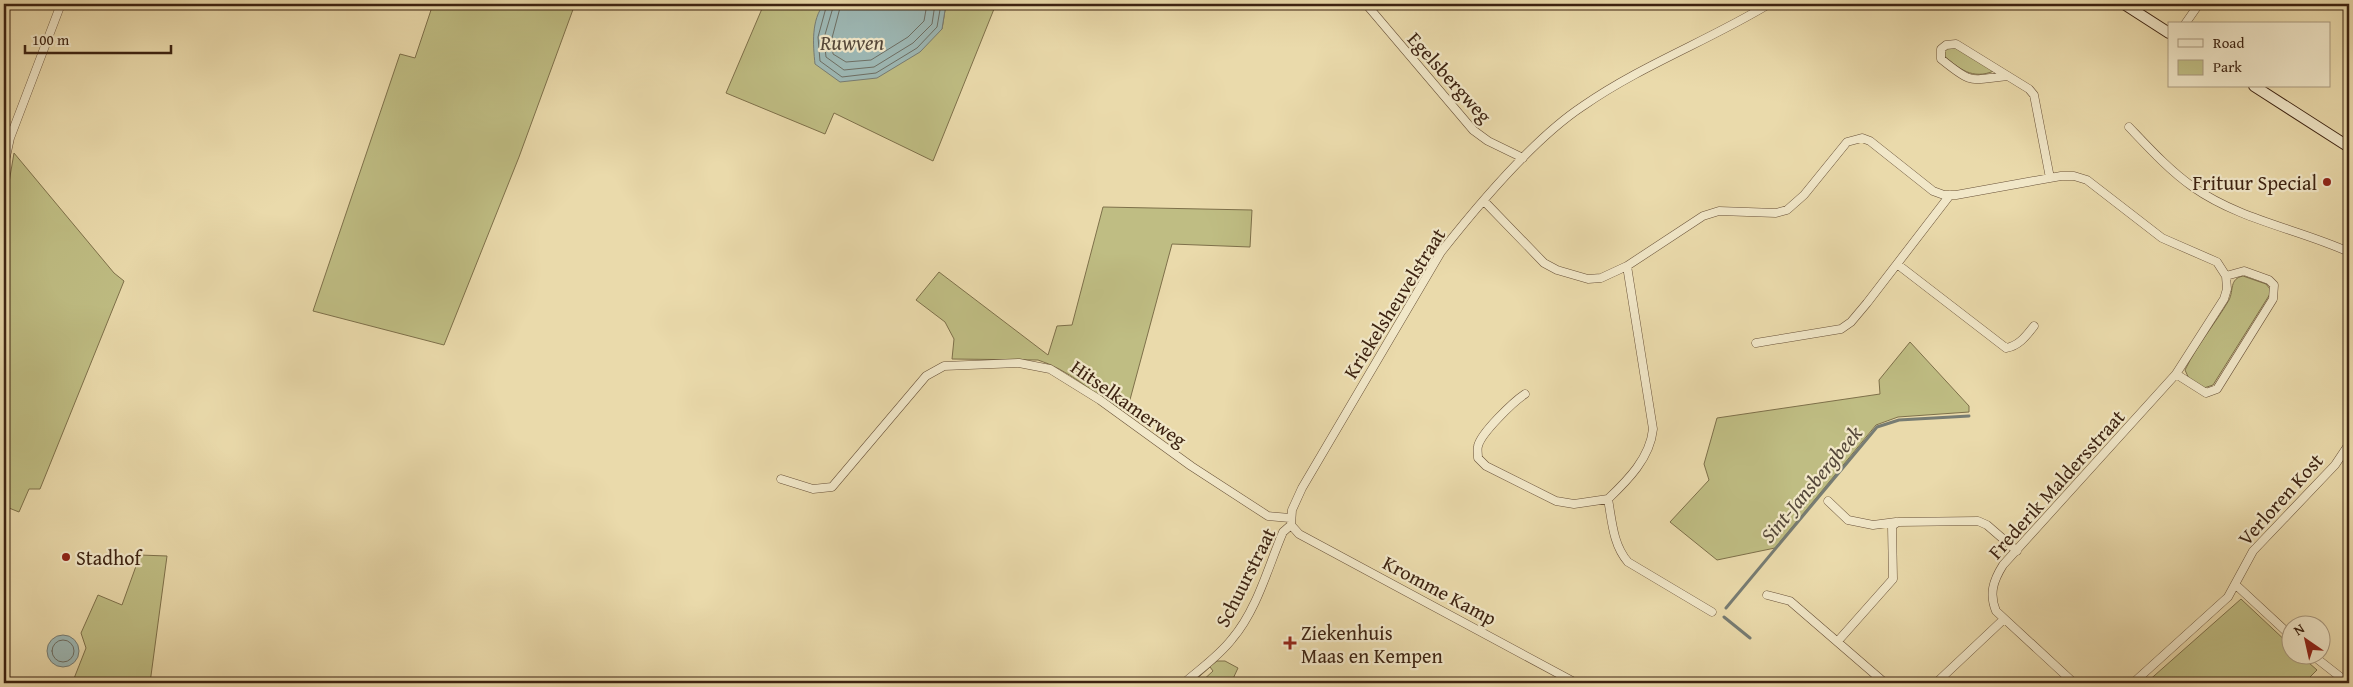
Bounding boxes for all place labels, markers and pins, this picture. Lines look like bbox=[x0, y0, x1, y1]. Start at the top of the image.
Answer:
place label: Frituur Special bbox=[2193, 168, 2317, 197]
marker: Frituur Special bbox=[2321, 176, 2333, 188]
place label: Stadhof bbox=[76, 543, 143, 572]
marker: Stadhof bbox=[60, 551, 72, 563]
place label: Ziekenhuis Maas en Kempen bbox=[1301, 618, 1443, 670]
marker: Ziekenhuis Maas en Kempen bbox=[1283, 636, 1297, 650]

